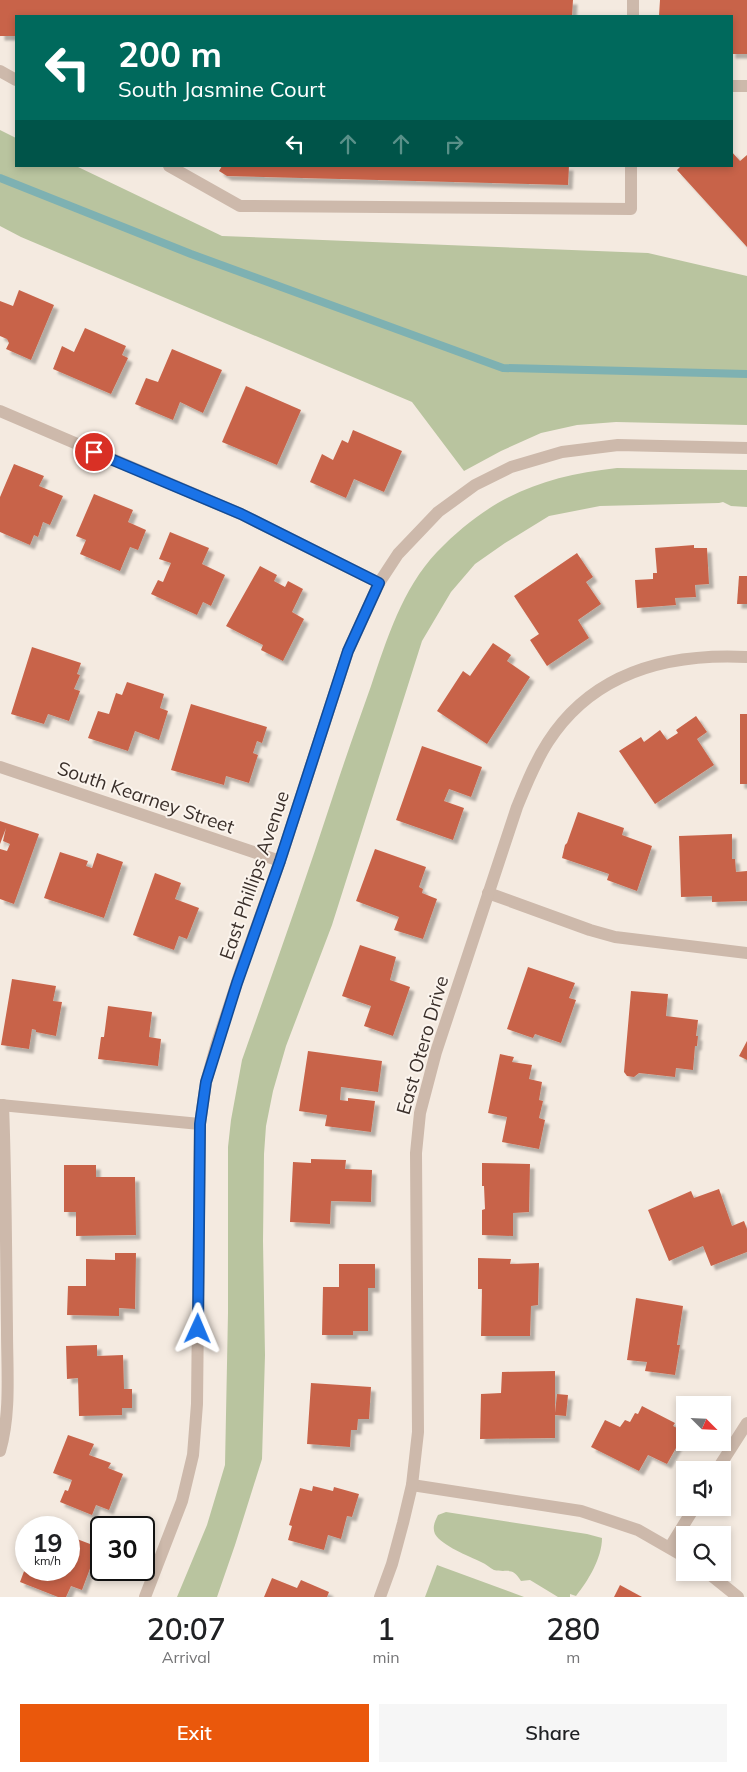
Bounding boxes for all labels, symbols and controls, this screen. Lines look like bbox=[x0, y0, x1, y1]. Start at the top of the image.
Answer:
text: 200 m bbox=[118, 32, 222, 76]
icon: left bbox=[35, 35, 100, 100]
text: South Jasmine Court bbox=[118, 75, 326, 103]
icon: left bbox=[281, 130, 309, 158]
icon: ahead bbox=[334, 130, 362, 158]
icon: ahead bbox=[387, 130, 415, 158]
icon: right bbox=[440, 130, 468, 158]
pin bbox=[73, 431, 115, 473]
icon: arrive bbox=[80, 438, 108, 466]
street label: South Kearney Street bbox=[54, 755, 238, 839]
street label: East Phillips Avenue bbox=[214, 787, 294, 963]
street label: East Otero Drive bbox=[391, 973, 453, 1117]
position arrow bbox=[171, 1302, 223, 1354]
north arrow bbox=[676, 1396, 731, 1451]
map controls bbox=[676, 1396, 731, 1581]
button: sound bbox=[676, 1461, 731, 1516]
speed limit sign: 30 bbox=[90, 1516, 155, 1581]
button: search bbox=[676, 1526, 731, 1581]
text: 19 bbox=[32, 1527, 63, 1558]
text: km/h bbox=[34, 1553, 61, 1568]
text: 20:07 bbox=[147, 1610, 226, 1648]
text: 1 bbox=[377, 1610, 395, 1648]
text: 280 bbox=[546, 1610, 600, 1648]
text: Arrival bbox=[162, 1647, 211, 1667]
text: min bbox=[372, 1647, 400, 1667]
text: m bbox=[566, 1647, 580, 1667]
button: Exit bbox=[20, 1704, 369, 1762]
button: Share bbox=[379, 1704, 727, 1762]

